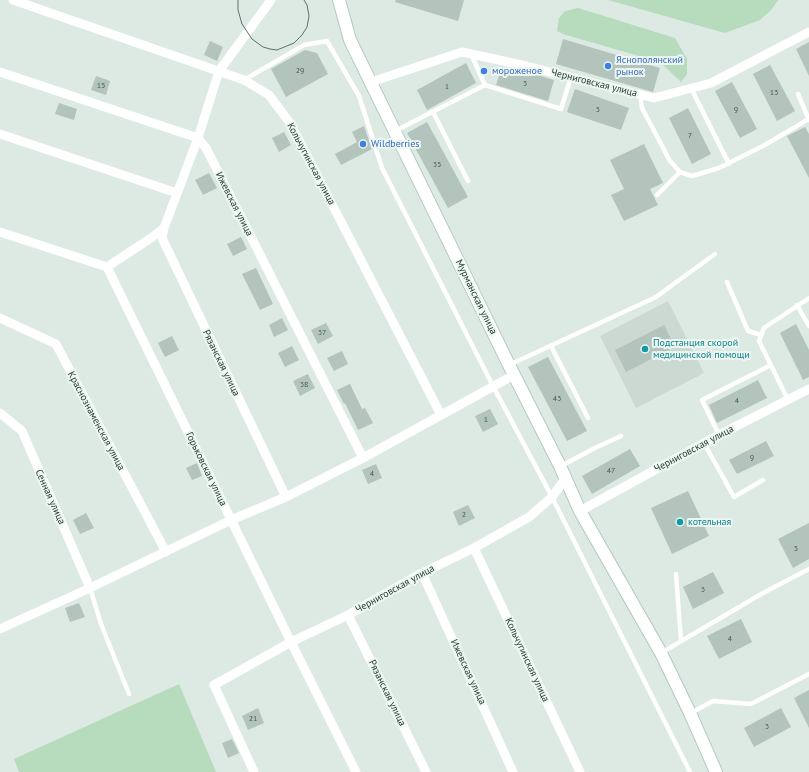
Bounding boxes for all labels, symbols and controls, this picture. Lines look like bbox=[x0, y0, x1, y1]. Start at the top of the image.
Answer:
place label: Яснополянский рынок bbox=[616, 54, 683, 78]
marker: Яснополянский рынок bbox=[603, 61, 613, 71]
place label: мороженое bbox=[492, 65, 542, 77]
house number: 29 bbox=[296, 66, 304, 76]
marker: мороженое bbox=[479, 66, 489, 76]
street label: Черниговская улица bbox=[550, 66, 638, 100]
house number: 3 bbox=[523, 79, 527, 89]
house number: 15 bbox=[97, 81, 105, 91]
house number: 1 bbox=[445, 82, 449, 92]
house number: 13 bbox=[770, 88, 778, 98]
house number: 5 bbox=[596, 105, 600, 115]
house number: 9 bbox=[734, 105, 738, 115]
street label: Кольчугинская улица bbox=[284, 121, 338, 207]
house number: 7 bbox=[688, 131, 692, 141]
place label: Wildberries bbox=[371, 138, 420, 150]
marker: Wildberries bbox=[358, 139, 368, 149]
house number: 35 bbox=[433, 160, 441, 170]
street label: Ижевская улица bbox=[213, 170, 255, 238]
street label: Мурманская улица bbox=[453, 258, 499, 336]
street label: Рязанская улица bbox=[200, 328, 242, 398]
house number: 37 bbox=[318, 328, 326, 338]
place label: Подстанция скорой медицинской помощи bbox=[653, 337, 750, 360]
marker: Подстанция скорой медицинской помощи bbox=[640, 344, 650, 354]
street label: Краснознаменская улица bbox=[65, 369, 127, 473]
house number: 38 bbox=[300, 380, 308, 390]
house number: 43 bbox=[553, 394, 561, 404]
house number: 4 bbox=[735, 396, 739, 406]
house number: 1 bbox=[484, 415, 488, 425]
street label: Черниговская улица bbox=[652, 423, 736, 475]
street label: Горьковская улица bbox=[183, 430, 229, 508]
house number: 9 bbox=[750, 453, 754, 463]
house number: 47 bbox=[607, 466, 615, 476]
street label: Сенная улица bbox=[33, 468, 67, 526]
house number: 4 bbox=[370, 469, 374, 479]
house number: 2 bbox=[462, 510, 466, 520]
place label: котельная bbox=[688, 516, 731, 528]
marker: котельная bbox=[675, 517, 685, 527]
house number: 5 bbox=[794, 544, 798, 554]
street label: Черниговская улица bbox=[353, 562, 437, 616]
house number: 3 bbox=[701, 585, 705, 595]
street label: Кольчугинская улица bbox=[502, 616, 552, 704]
house number: 4 bbox=[728, 634, 732, 644]
street label: Ижевская улица bbox=[448, 638, 488, 706]
street label: Рязанская улица bbox=[366, 658, 408, 728]
house number: 21 bbox=[249, 714, 257, 724]
house number: 3 bbox=[765, 722, 769, 732]

